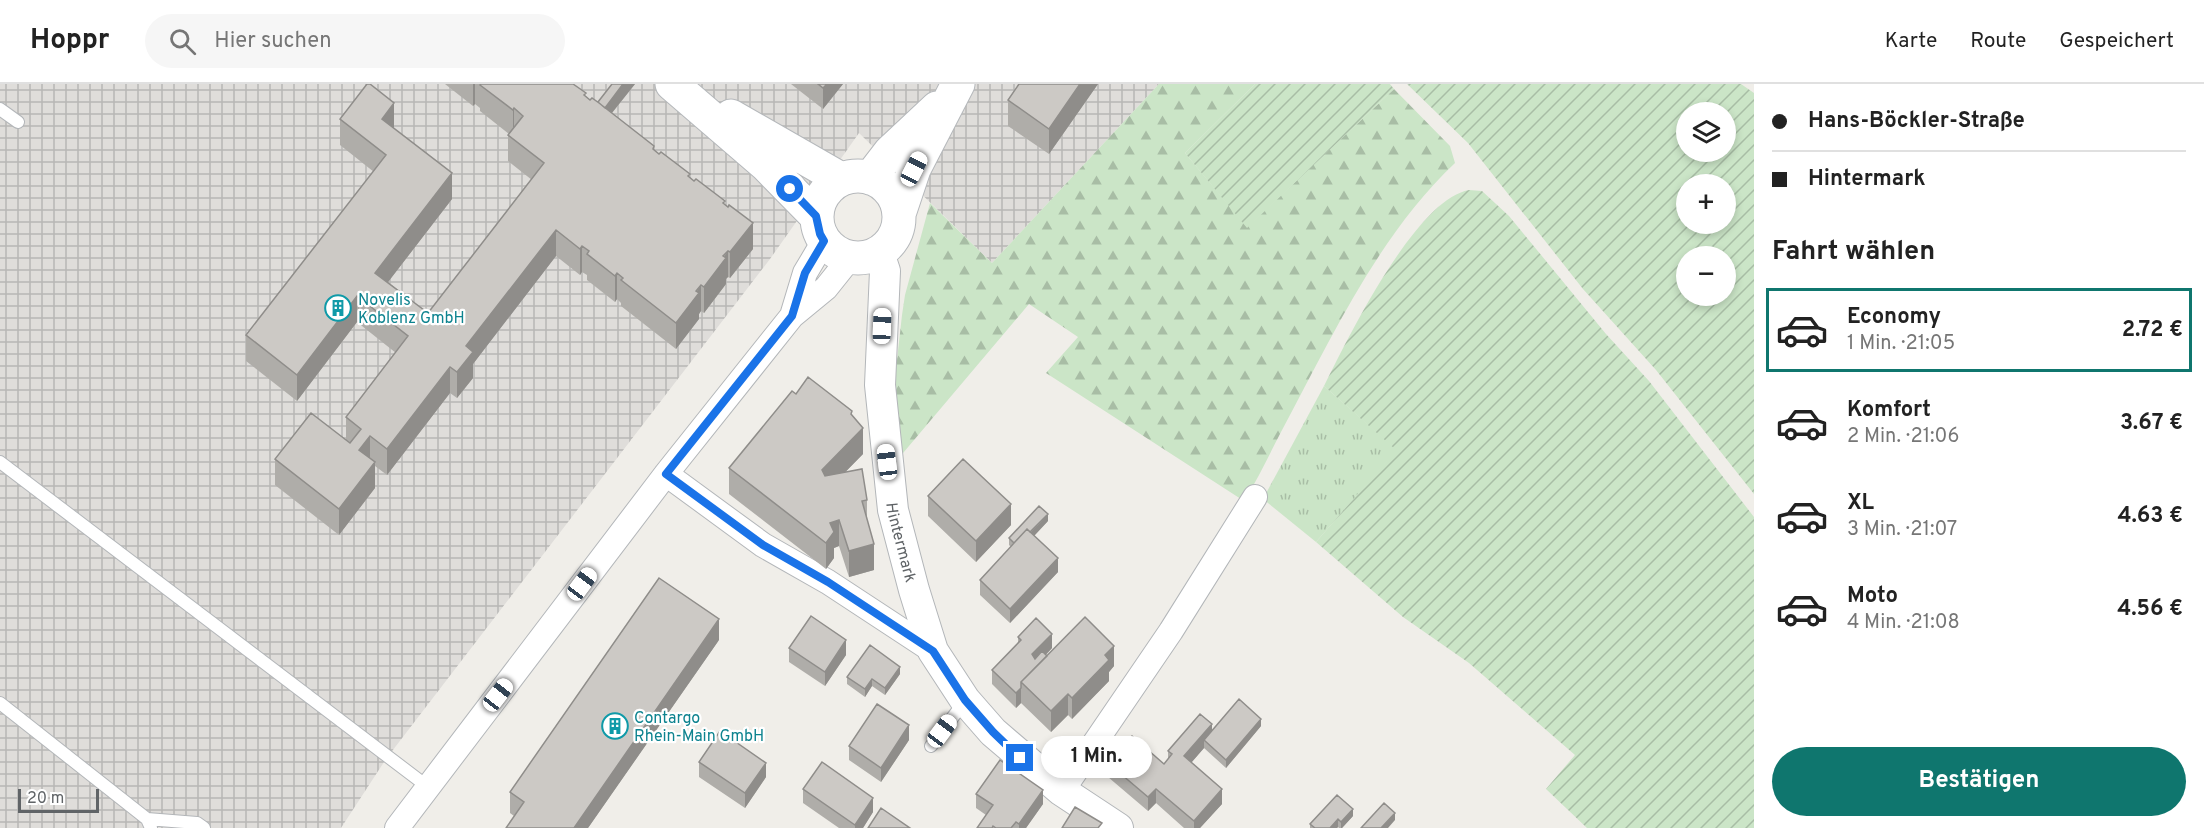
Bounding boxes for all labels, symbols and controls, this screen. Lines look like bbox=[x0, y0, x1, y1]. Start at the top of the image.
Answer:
search box bbox=[145, 14, 565, 68]
text: Hoppr bbox=[30, 23, 109, 59]
icon: search bbox=[166, 25, 199, 58]
text: Hier suchen bbox=[214, 28, 332, 55]
text: Karte bbox=[1885, 28, 1937, 55]
text: Route bbox=[1970, 28, 2026, 55]
text: Gespeichert bbox=[2059, 28, 2174, 55]
map controls bbox=[1676, 102, 1736, 306]
button: layers bbox=[1676, 102, 1736, 162]
text: Hans-Böckler-Straße bbox=[1808, 108, 2025, 135]
car bbox=[898, 149, 930, 189]
text: Hintermark bbox=[1808, 166, 1926, 193]
button: + bbox=[1676, 174, 1736, 234]
route start bbox=[776, 175, 803, 202]
text: Fahrt wählen bbox=[1772, 235, 1935, 269]
button: − bbox=[1676, 246, 1736, 306]
place label: Novelis Koblenz GmbH bbox=[358, 291, 465, 329]
building icon: Novelis Koblenz GmbH bbox=[323, 293, 353, 323]
icon: car bbox=[1775, 303, 1829, 357]
text: Economy bbox=[1847, 304, 1941, 331]
car bbox=[872, 308, 892, 344]
text: 2.72 € bbox=[2122, 317, 2183, 344]
text: 1 Min. · 21:05 bbox=[1847, 331, 1955, 357]
icon: car bbox=[1775, 396, 1829, 450]
text: Komfort bbox=[1847, 397, 1931, 424]
text: 3.67 € bbox=[2120, 410, 2183, 437]
text: 2 Min. · 21:06 bbox=[1847, 424, 1959, 450]
car bbox=[876, 443, 898, 481]
icon: car bbox=[1775, 489, 1829, 543]
text: XL bbox=[1847, 490, 1874, 517]
street label: Hintermark bbox=[880, 502, 920, 585]
text: 4.63 € bbox=[2117, 503, 2183, 530]
text: 3 Min. · 21:07 bbox=[1847, 517, 1957, 543]
car bbox=[564, 564, 600, 604]
icon: car bbox=[1775, 582, 1829, 636]
text: Moto bbox=[1847, 583, 1898, 610]
text: 4.56 € bbox=[2117, 596, 2183, 623]
text: 4 Min. · 21:08 bbox=[1847, 610, 1960, 636]
car bbox=[480, 675, 516, 715]
place label: Contargo Rhein-Main GmbH bbox=[634, 709, 764, 747]
building icon: Contargo Rhein-Main GmbH bbox=[600, 711, 630, 741]
car bbox=[924, 711, 960, 751]
callout: 1 Min. bbox=[1041, 737, 1152, 779]
route end bbox=[1006, 744, 1033, 771]
text: 1 Min. bbox=[1071, 744, 1122, 770]
button: Bestätigen bbox=[1772, 747, 2186, 816]
scale bar bbox=[18, 786, 99, 814]
text: 20 m bbox=[27, 789, 64, 809]

